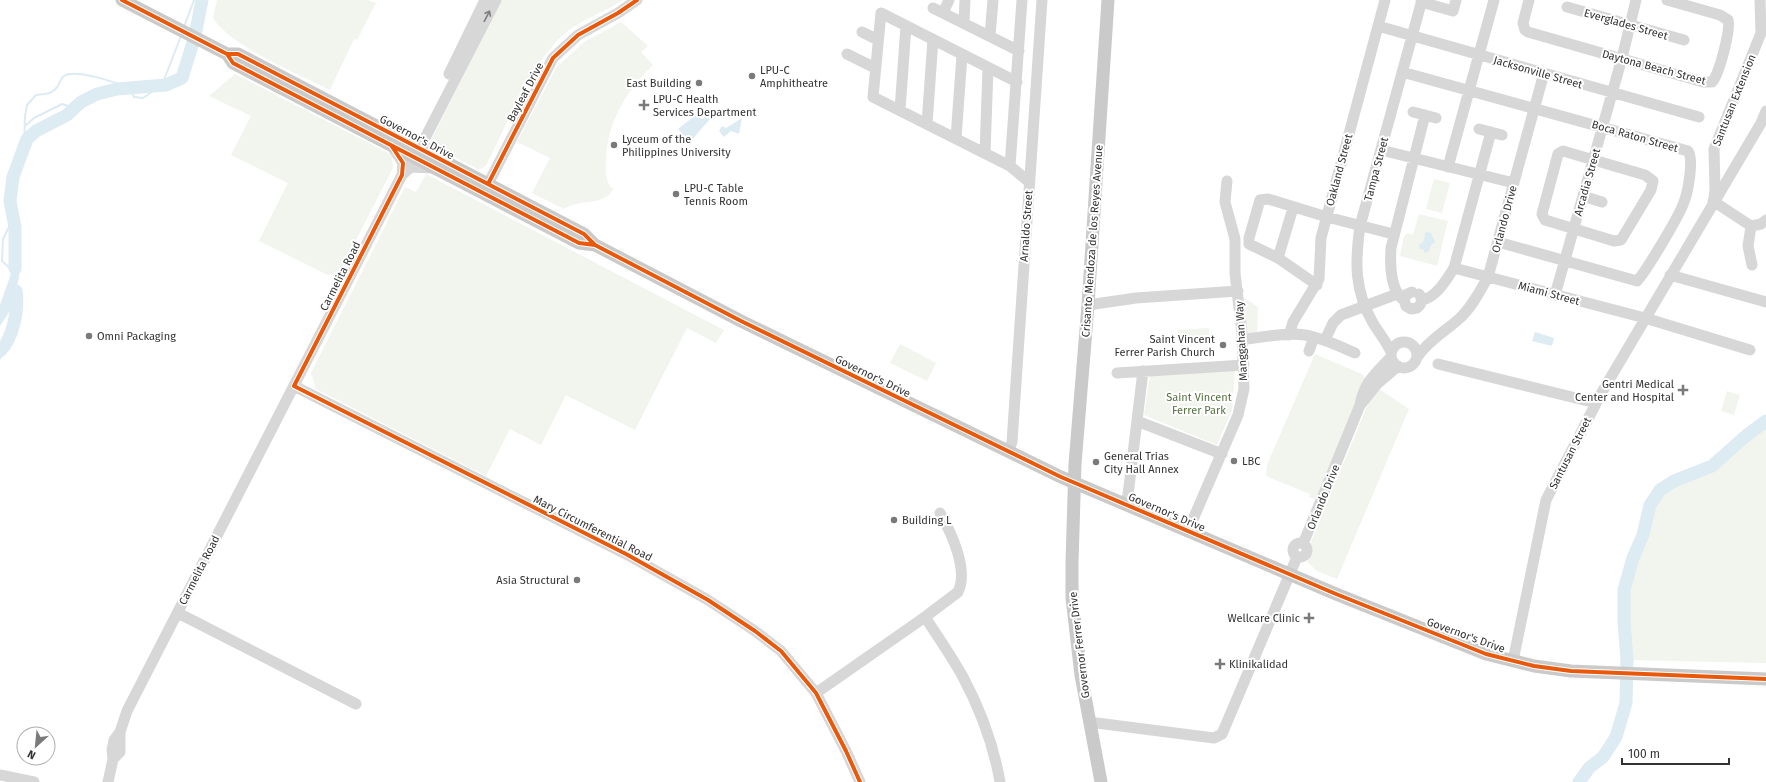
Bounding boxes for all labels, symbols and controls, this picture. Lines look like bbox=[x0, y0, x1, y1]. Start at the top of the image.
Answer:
street label: Everglades Street bbox=[1583, 6, 1669, 43]
one-way arrow bbox=[484, 11, 491, 23]
street label: Daytona Beach Street bbox=[1601, 47, 1707, 88]
street label: Santusan Extension bbox=[1710, 52, 1759, 148]
street label: Jacksonville Street bbox=[1492, 54, 1584, 91]
street label: Bayleaf Drive bbox=[504, 60, 547, 124]
place label: LPU-C Amphitheatre bbox=[760, 64, 828, 90]
marker: LPU-C Amphitheatre bbox=[747, 71, 757, 81]
place label: East Building bbox=[626, 77, 691, 90]
marker: East Building bbox=[694, 78, 704, 88]
place label: LPU-C Health Services Department bbox=[653, 93, 756, 119]
marker: LPU-C Health Services Department bbox=[638, 99, 650, 111]
street label: Governor's Drive bbox=[377, 112, 456, 162]
street label: Boca Raton Street bbox=[1590, 118, 1680, 155]
place label: Lyceum of the Philippines University bbox=[622, 133, 731, 159]
street label: Oakland Street bbox=[1324, 133, 1355, 208]
street label: Tampa Street bbox=[1362, 136, 1391, 203]
marker: Lyceum of the Philippines University bbox=[609, 140, 619, 150]
street label: Crisanto Mendoza de los Reyes Avenue bbox=[1079, 144, 1106, 338]
street label: Arcadia Street bbox=[1572, 147, 1603, 217]
place label: LPU-C Table Tennis Room bbox=[684, 182, 748, 208]
street label: Orlando Drive bbox=[1489, 184, 1520, 254]
marker: LPU-C Table Tennis Room bbox=[671, 189, 681, 199]
street label: Arnaldo Street bbox=[1018, 190, 1035, 262]
street label: Carmelita Road bbox=[317, 239, 364, 313]
street label: Miami Street bbox=[1517, 279, 1581, 308]
street label: Manggahan Way bbox=[1233, 300, 1250, 381]
place label: Omni Packaging bbox=[97, 330, 176, 343]
marker: Omni Packaging bbox=[84, 331, 94, 341]
place label: Saint Vincent Ferrer Parish Church bbox=[1115, 333, 1215, 359]
marker: Saint Vincent Ferrer Parish Church bbox=[1218, 340, 1228, 350]
street label: Governor's Drive bbox=[833, 353, 913, 400]
place label: Gentri Medical Center and Hospital bbox=[1575, 378, 1674, 404]
marker: Gentri Medical Center and Hospital bbox=[1677, 384, 1689, 396]
park label: Saint Vincent Ferrer Park bbox=[1166, 391, 1232, 417]
street label: Santusan Street bbox=[1547, 415, 1594, 491]
place label: General Trias City Hall Annex bbox=[1104, 450, 1179, 476]
place label: LBC bbox=[1242, 455, 1260, 468]
marker: LBC bbox=[1229, 456, 1239, 466]
marker: General Trias City Hall Annex bbox=[1091, 457, 1101, 467]
street label: Orlando Drive bbox=[1304, 463, 1342, 532]
street label: Governor's Drive bbox=[1126, 490, 1207, 535]
street label: Mary Circumferential Road bbox=[531, 493, 654, 564]
place label: Building L bbox=[902, 514, 952, 527]
marker: Building L bbox=[889, 515, 899, 525]
street label: Carmelita Road bbox=[176, 533, 223, 607]
place label: Asia Structural bbox=[496, 574, 569, 587]
marker: Asia Structural bbox=[572, 575, 582, 585]
street label: Governor Ferrer Drive bbox=[1067, 591, 1092, 699]
place label: Wellcare Clinic bbox=[1227, 612, 1300, 625]
marker: Wellcare Clinic bbox=[1303, 612, 1315, 624]
street label: Governor's Drive bbox=[1425, 615, 1507, 656]
marker: Klinikalidad bbox=[1214, 658, 1226, 670]
place label: Klinikalidad bbox=[1229, 658, 1288, 671]
north arrow bbox=[16, 726, 56, 766]
scale bar bbox=[1622, 740, 1729, 766]
text: N bbox=[25, 747, 38, 762]
text: 100 m bbox=[1628, 747, 1660, 761]

